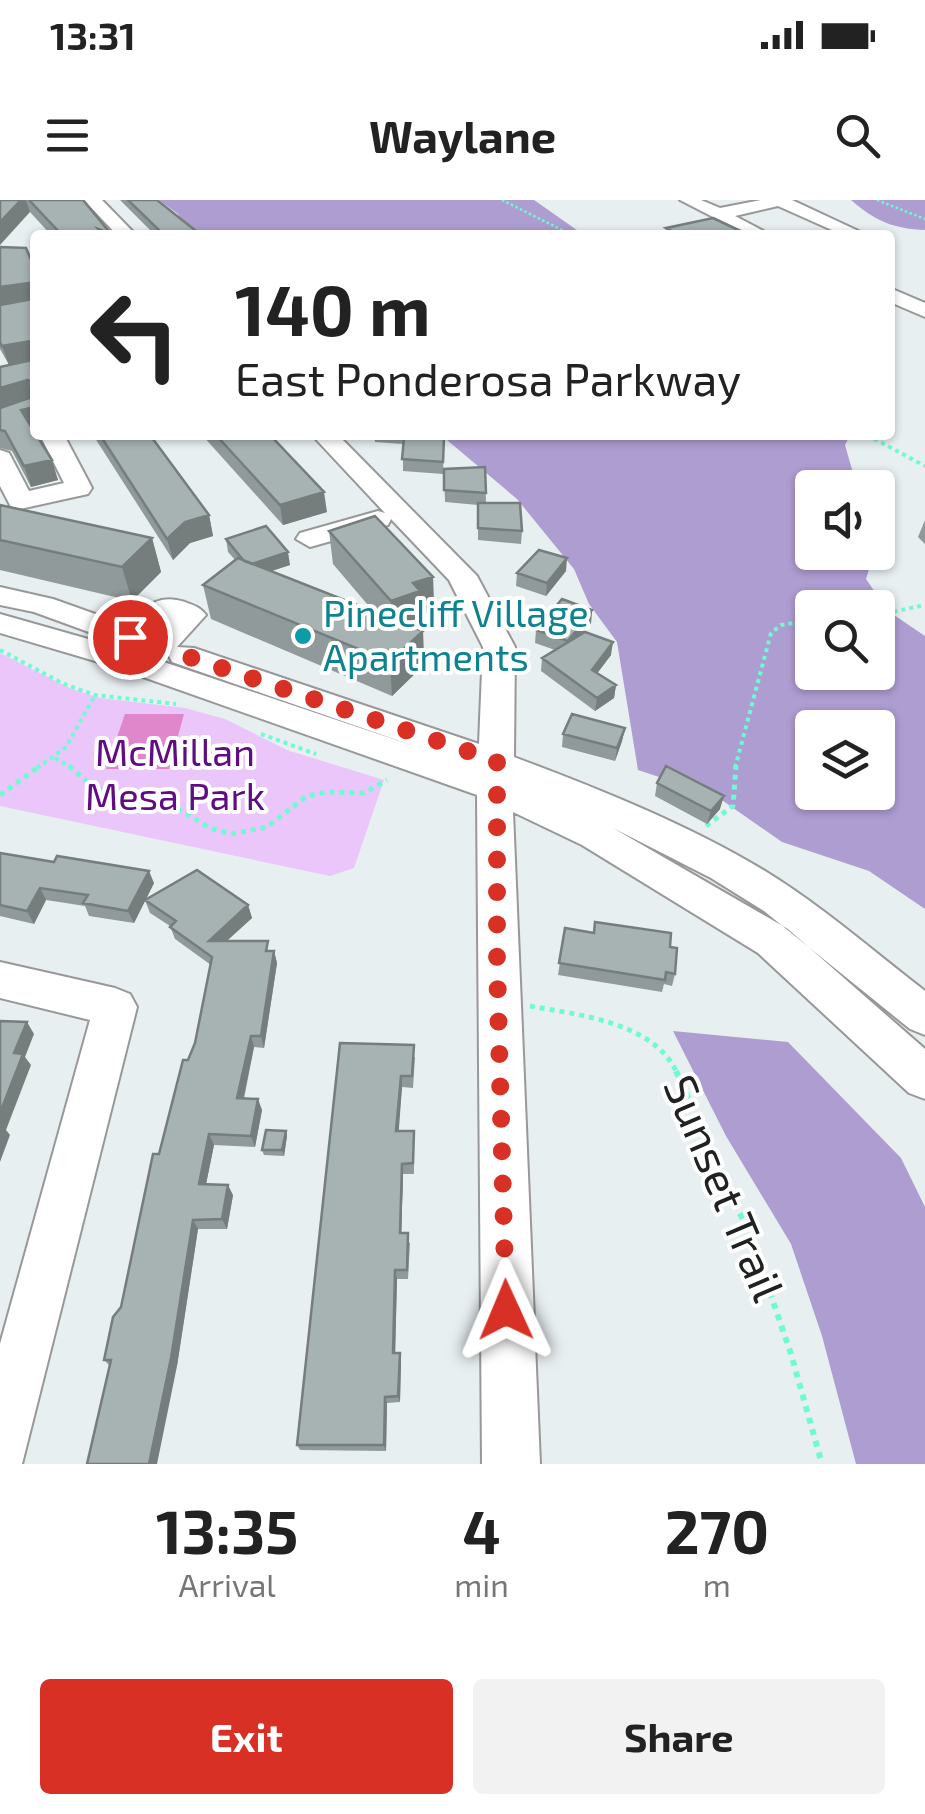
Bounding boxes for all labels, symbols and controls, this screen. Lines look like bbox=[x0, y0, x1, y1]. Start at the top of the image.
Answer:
text: 13:31 bbox=[50, 12, 136, 58]
icon: menu bbox=[40, 108, 95, 163]
text: Waylane bbox=[369, 108, 556, 162]
icon: search bbox=[830, 108, 885, 163]
text: 140 m bbox=[235, 266, 431, 350]
icon: left bbox=[70, 270, 200, 400]
text: East Ponderosa Parkway bbox=[235, 351, 741, 405]
map controls bbox=[795, 470, 895, 810]
button: sound bbox=[795, 470, 895, 570]
place label: Pinecliff Village Apartments bbox=[323, 589, 589, 679]
button: search bbox=[795, 590, 895, 690]
pin bbox=[88, 595, 173, 680]
icon: arrive bbox=[103, 610, 158, 665]
marker: Pinecliff Village Apartments bbox=[292, 625, 314, 647]
button: layers bbox=[795, 710, 895, 810]
park label: McMillan Mesa Park bbox=[85, 728, 265, 818]
street label: Sunset Trail bbox=[654, 1066, 797, 1308]
position arrow bbox=[454, 1258, 558, 1362]
text: 13:35 bbox=[156, 1494, 298, 1566]
text: 4 bbox=[462, 1494, 501, 1566]
text: 270 bbox=[665, 1494, 769, 1566]
text: Arrival bbox=[178, 1565, 276, 1603]
text: min bbox=[454, 1565, 509, 1603]
text: m bbox=[703, 1565, 731, 1603]
button: Exit bbox=[40, 1679, 453, 1794]
button: Share bbox=[473, 1679, 885, 1794]

